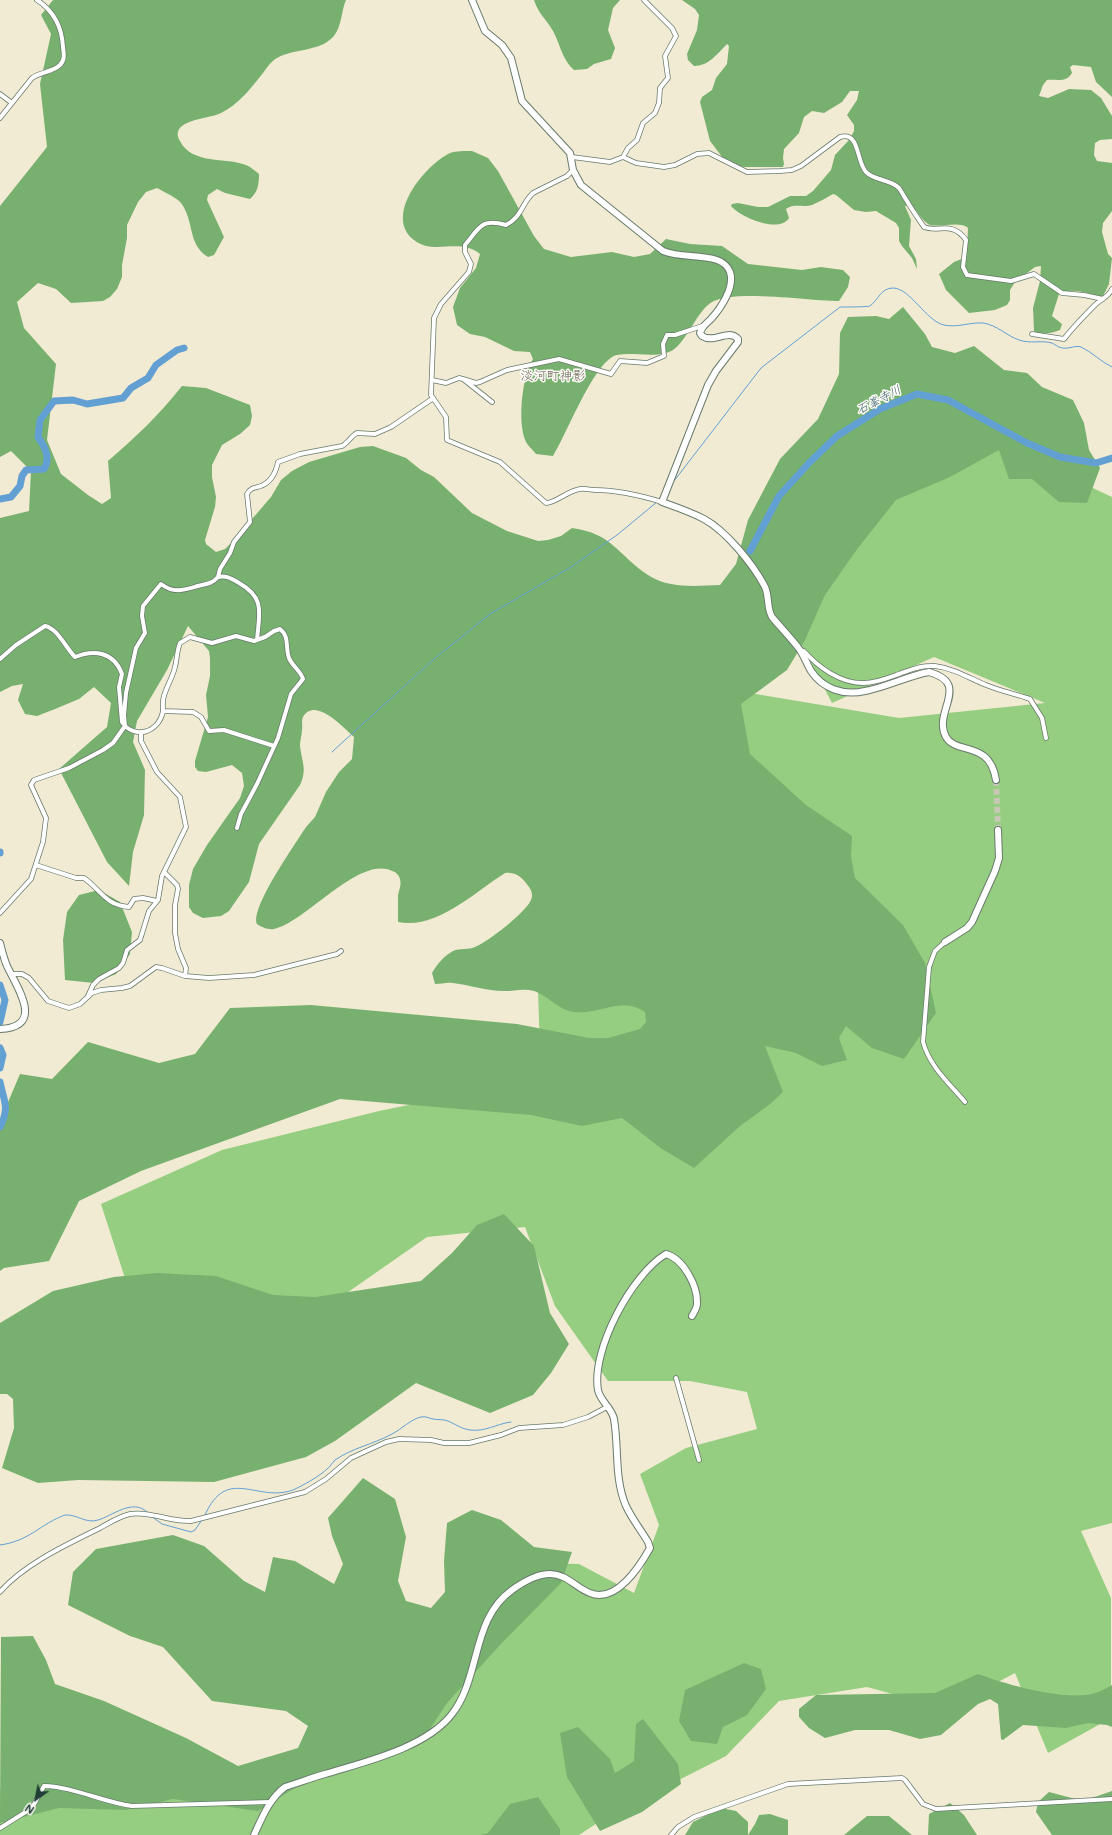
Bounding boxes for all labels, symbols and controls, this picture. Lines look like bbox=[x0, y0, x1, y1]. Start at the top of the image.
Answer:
district label: 淡河町神影 bbox=[521, 368, 585, 384]
water label: 石峯寺川 bbox=[854, 383, 904, 417]
north arrow bbox=[16, 1779, 56, 1819]
text: N bbox=[22, 1801, 37, 1818]

